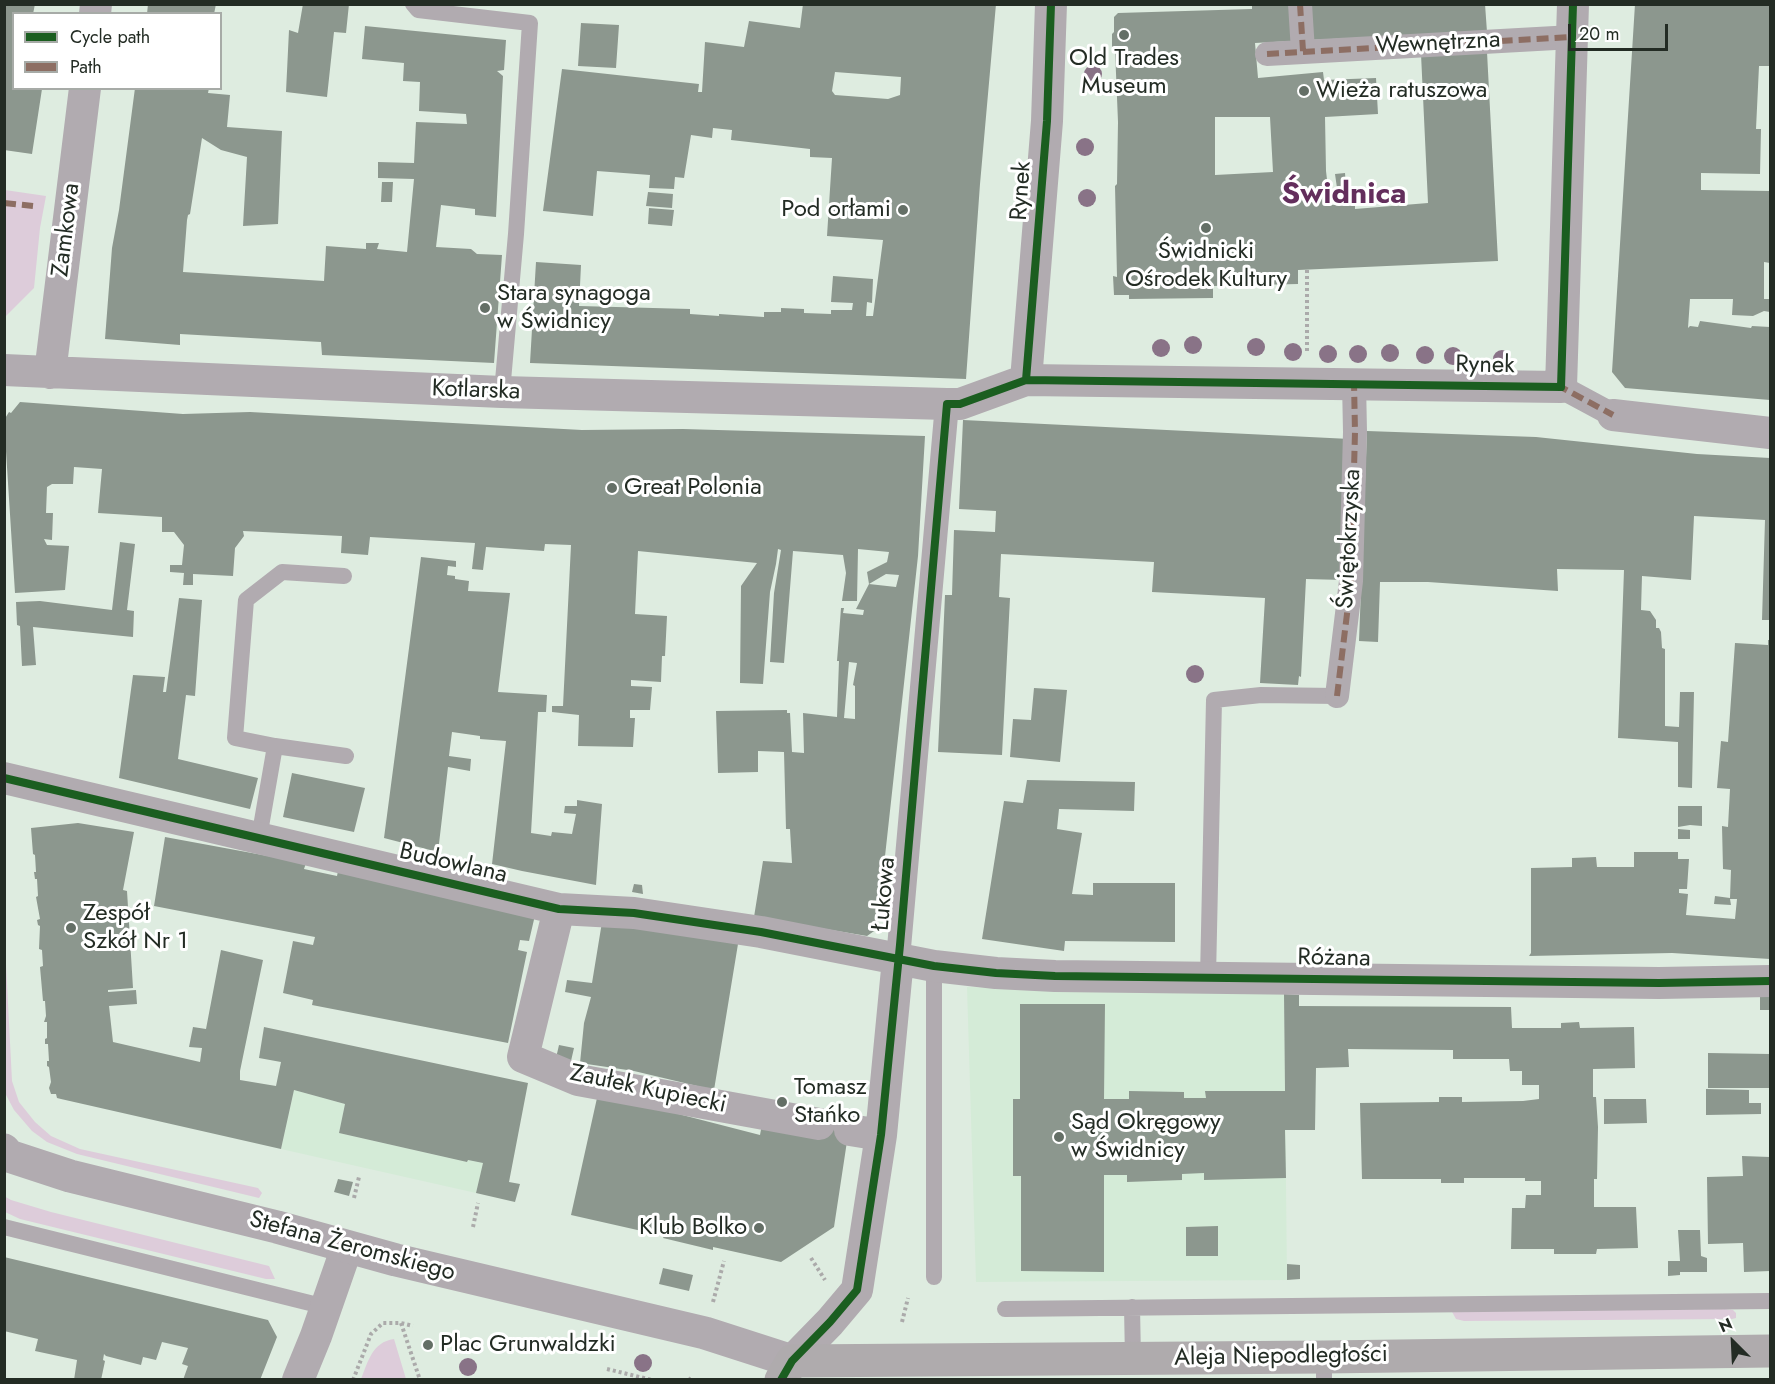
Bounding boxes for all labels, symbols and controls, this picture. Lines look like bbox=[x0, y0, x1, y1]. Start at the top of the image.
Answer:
legend bbox=[12, 12, 222, 90]
scale bar bbox=[1571, 12, 1672, 50]
text: 20 m bbox=[1579, 21, 1619, 47]
text: Cycle path bbox=[70, 24, 150, 50]
street label: Wewnętrzna bbox=[1375, 26, 1501, 62]
marker: Old Trades Museum bbox=[1117, 28, 1131, 42]
place label: Old Trades Museum bbox=[1069, 45, 1179, 101]
text: Path bbox=[70, 54, 102, 80]
place label: Wieża ratuszowa bbox=[1316, 77, 1487, 105]
marker: Wieża ratuszowa bbox=[1297, 84, 1311, 98]
street label: Rynek bbox=[1006, 160, 1038, 222]
district label: Świdnica bbox=[1282, 178, 1406, 214]
street label: Zamkowa bbox=[47, 182, 87, 278]
place label: Pod orłami bbox=[781, 196, 891, 224]
marker: Pod orłami bbox=[896, 203, 910, 217]
marker: Świdnicki Ośrodek Kultury bbox=[1199, 221, 1213, 235]
place label: Świdnicki Ośrodek Kultury bbox=[1125, 238, 1287, 294]
place label: Stara synagoga w Świdnicy bbox=[497, 280, 651, 336]
marker: Stara synagoga w Świdnicy bbox=[478, 301, 492, 315]
street label: Rynek bbox=[1455, 351, 1515, 381]
street label: Kotlarska bbox=[431, 375, 521, 407]
street label: Świętokrzyska bbox=[1332, 468, 1368, 610]
place label: Great Polonia bbox=[624, 474, 762, 502]
marker: Great Polonia bbox=[605, 481, 619, 495]
street label: Budowlana bbox=[396, 838, 510, 890]
street label: Łukowa bbox=[867, 856, 903, 932]
place label: Zespół Szkół Nr 1 bbox=[83, 900, 188, 956]
marker: Zespół Szkół Nr 1 bbox=[64, 921, 78, 935]
street label: Różana bbox=[1297, 944, 1371, 974]
street label: Zaułek Kupiecki bbox=[567, 1059, 729, 1121]
place label: Tomasz Stańko bbox=[794, 1074, 867, 1130]
marker: Tomasz Stańko bbox=[775, 1095, 789, 1109]
place label: Sąd Okręgowy w Świdnicy bbox=[1071, 1109, 1220, 1165]
marker: Sąd Okręgowy w Świdnicy bbox=[1052, 1130, 1066, 1144]
street label: Stefana Żeromskiego bbox=[246, 1206, 458, 1288]
place label: Klub Bolko bbox=[639, 1214, 747, 1242]
marker: Klub Bolko bbox=[752, 1221, 766, 1235]
north arrow bbox=[1703, 1312, 1763, 1372]
text: N bbox=[1715, 1312, 1736, 1338]
place label: Plac Grunwaldzki bbox=[440, 1331, 616, 1359]
marker: Plac Grunwaldzki bbox=[421, 1338, 435, 1352]
street label: Aleja Niepodległości bbox=[1174, 1341, 1388, 1373]

